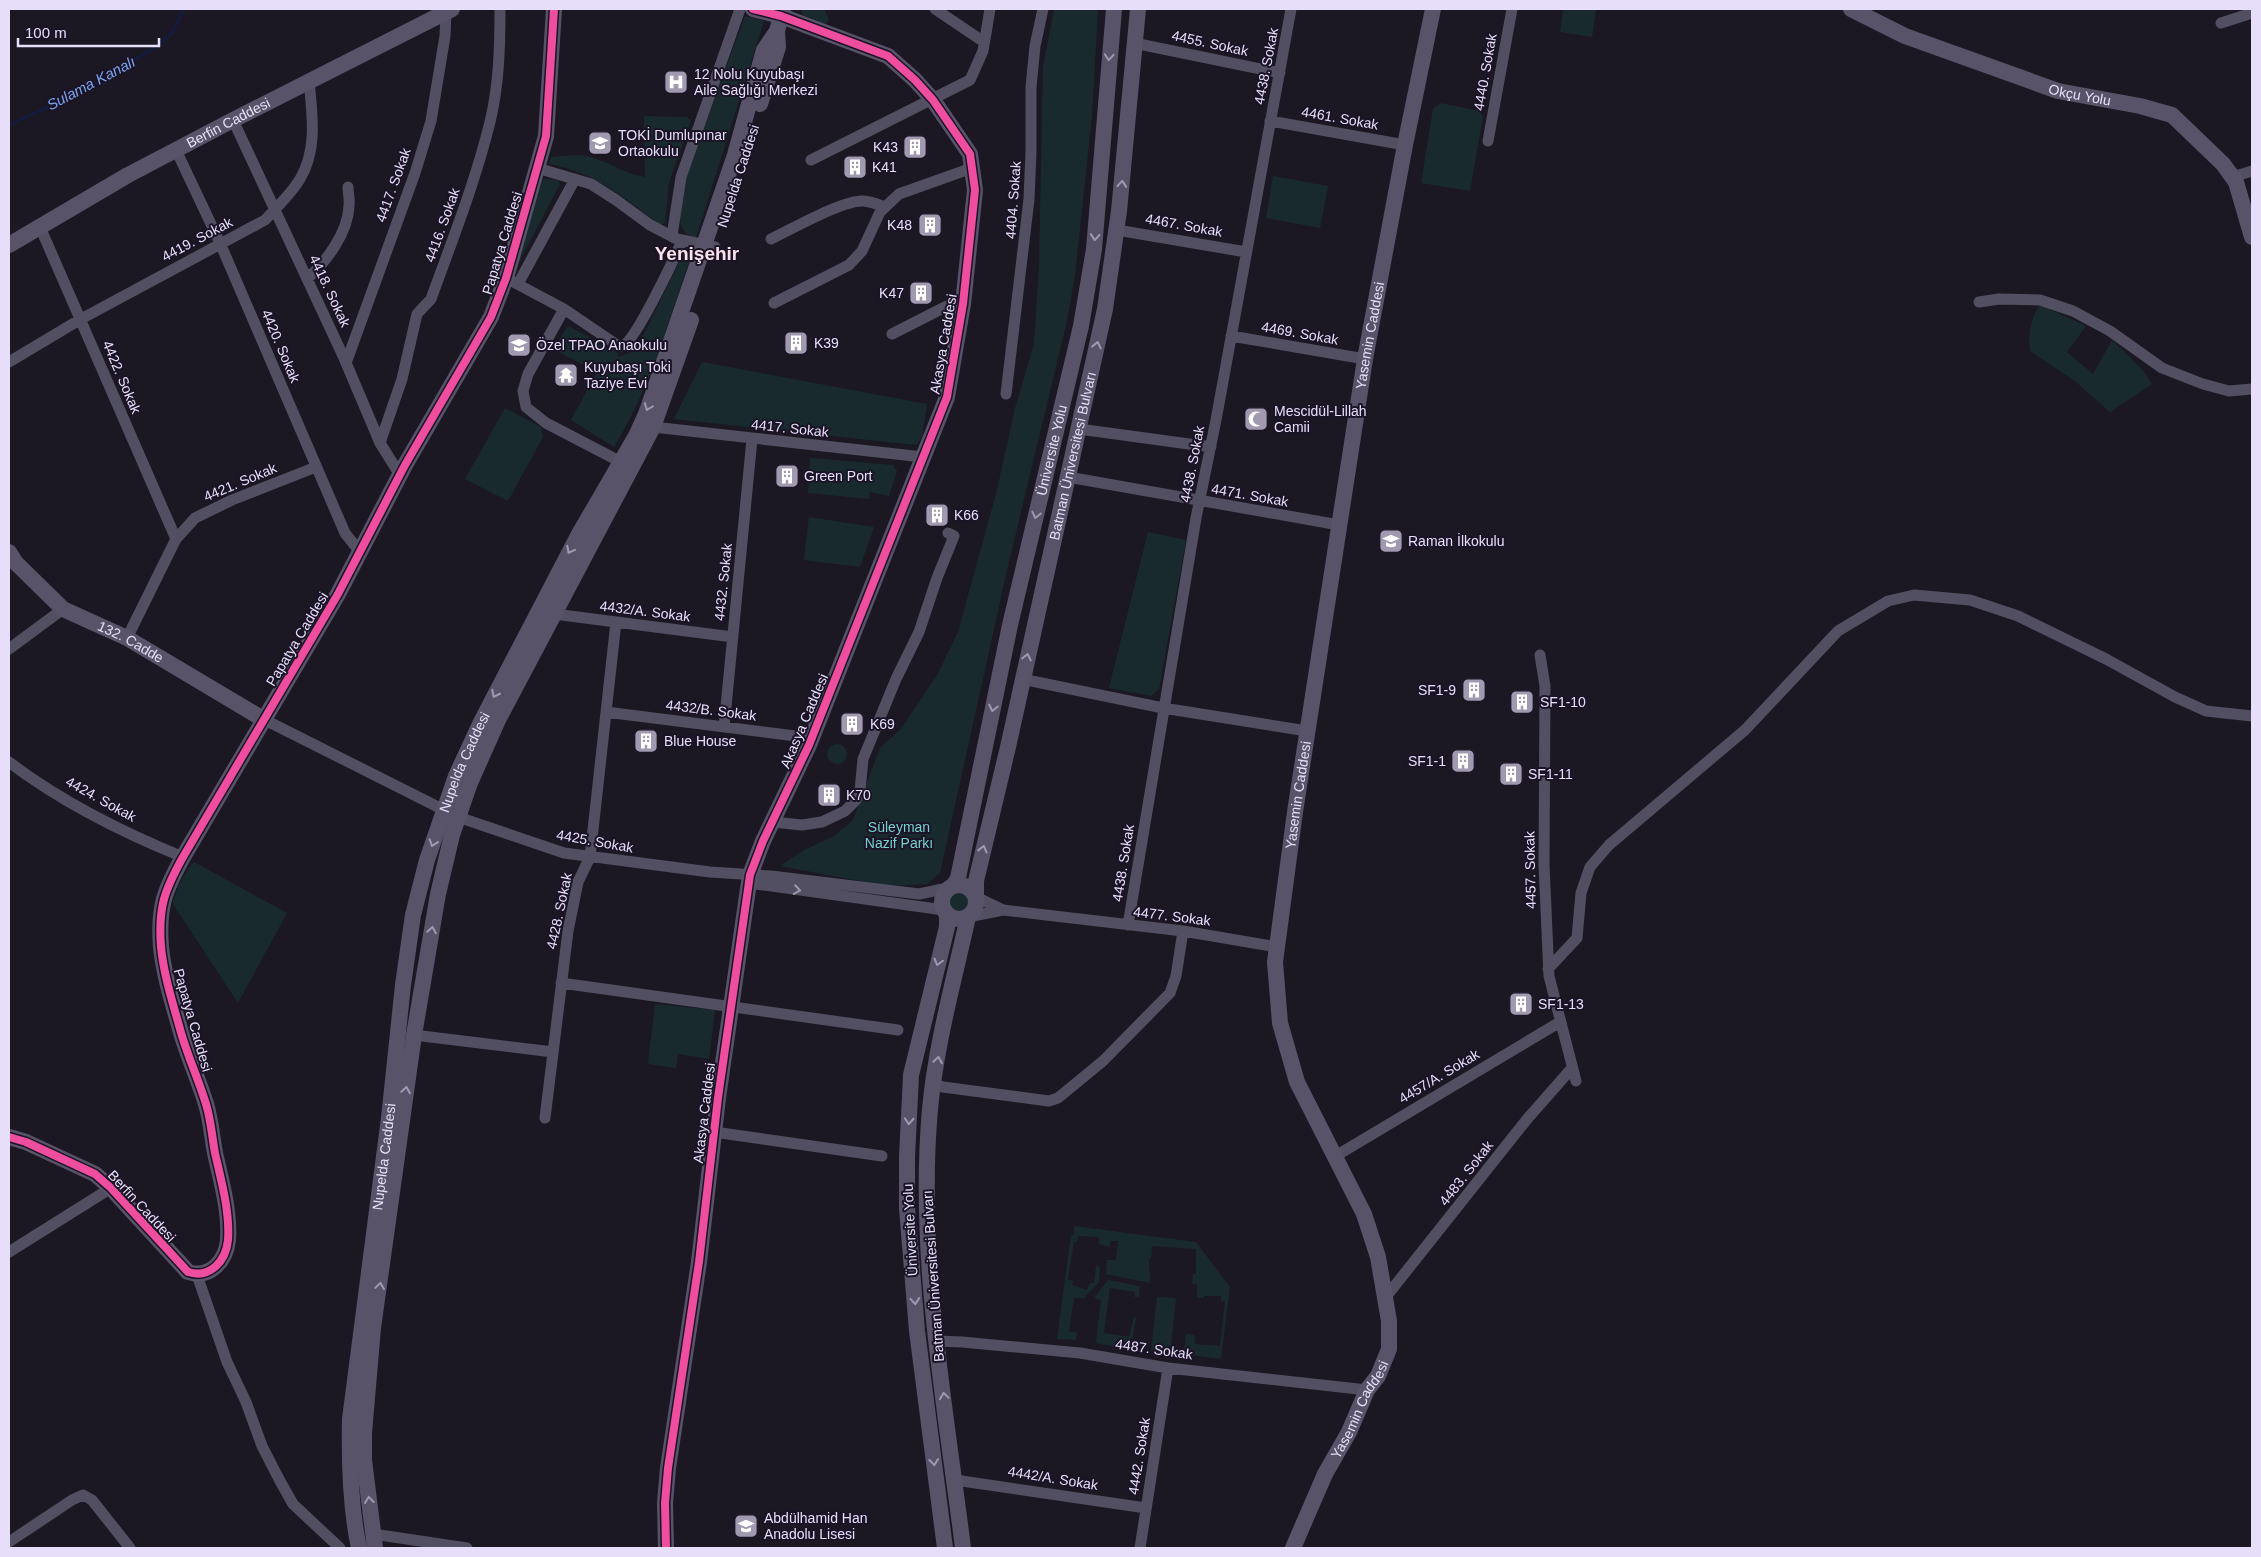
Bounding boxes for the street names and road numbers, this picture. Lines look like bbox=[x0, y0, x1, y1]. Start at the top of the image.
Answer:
street label: 4438. Sokak bbox=[1251, 25, 1281, 106]
street label: 4455. Sokak bbox=[1170, 27, 1251, 59]
street label: 4440. Sokak bbox=[1470, 31, 1500, 112]
street label: Okçu Yolu bbox=[2046, 80, 2112, 109]
street label: Berfin Caddesi bbox=[184, 95, 273, 151]
street label: 4461. Sokak bbox=[1300, 103, 1381, 133]
street label: Nupelda Caddesi bbox=[714, 122, 762, 230]
street label: 4417. Sokak bbox=[372, 145, 414, 224]
street label: 4404. Sokak bbox=[1002, 160, 1024, 239]
street label: 4416. Sokak bbox=[421, 185, 463, 264]
street label: Papatya Caddesi bbox=[479, 190, 525, 296]
street label: 4467. Sokak bbox=[1144, 210, 1225, 240]
street label: 4419. Sokak bbox=[159, 213, 236, 264]
street label: 4418. Sokak bbox=[306, 252, 354, 331]
street label: Yasemin Caddesi bbox=[1352, 281, 1387, 390]
street label: Akasya Caddesi bbox=[926, 293, 960, 395]
street label: 4420. Sokak bbox=[258, 307, 304, 386]
street label: 4469. Sokak bbox=[1260, 318, 1341, 348]
street label: 4422. Sokak bbox=[99, 338, 145, 417]
street label: Batman Üniversitesi Bulvarı bbox=[1046, 370, 1099, 542]
street label: Üniversite Yolu bbox=[1032, 403, 1070, 497]
street label: 4417. Sokak bbox=[750, 416, 831, 440]
street label: 4438. Sokak bbox=[1177, 423, 1207, 504]
street label: 4421. Sokak bbox=[201, 459, 280, 505]
street label: 4471. Sokak bbox=[1210, 480, 1291, 510]
street label: 4432. Sokak bbox=[711, 541, 735, 622]
street label: Papatya Caddesi bbox=[263, 589, 331, 689]
street label: 4432/A. Sokak bbox=[599, 598, 692, 625]
street label: 132. Cadde bbox=[95, 618, 167, 666]
street label: Akasya Caddesi bbox=[777, 671, 831, 771]
street label: 4432/B. Sokak bbox=[665, 697, 758, 724]
street label: Nupelda Caddesi bbox=[436, 709, 493, 814]
street label: Yasemin Caddesi bbox=[1282, 740, 1314, 850]
street label: 4424. Sokak bbox=[63, 773, 140, 825]
street label: 4438. Sokak bbox=[1109, 822, 1137, 903]
street label: 4425. Sokak bbox=[555, 826, 636, 856]
street label: 4457. Sokak bbox=[1521, 830, 1539, 909]
street label: 4428. Sokak bbox=[543, 870, 575, 951]
street label: 4477. Sokak bbox=[1132, 903, 1213, 929]
street label: Papatya Caddesi bbox=[171, 967, 215, 1073]
street label: 4457/A. Sokak bbox=[1396, 1045, 1483, 1106]
street label: Akasya Caddesi bbox=[690, 1062, 718, 1164]
street label: Nupelda Caddesi bbox=[369, 1103, 398, 1211]
street label: 4483. Sokak bbox=[1436, 1137, 1497, 1209]
street label: Berfin Caddesi bbox=[105, 1167, 179, 1245]
street label: Üniversite Yolu bbox=[899, 1183, 920, 1277]
street label: Batman Üniversitesi Bulvarı bbox=[918, 1190, 947, 1362]
street label: 4487. Sokak bbox=[1114, 1336, 1195, 1362]
street label: Yasemin Caddesi bbox=[1327, 1358, 1391, 1462]
street label: 4442. Sokak bbox=[1125, 1415, 1153, 1496]
street label: 4442/A. Sokak bbox=[1007, 1463, 1100, 1493]

